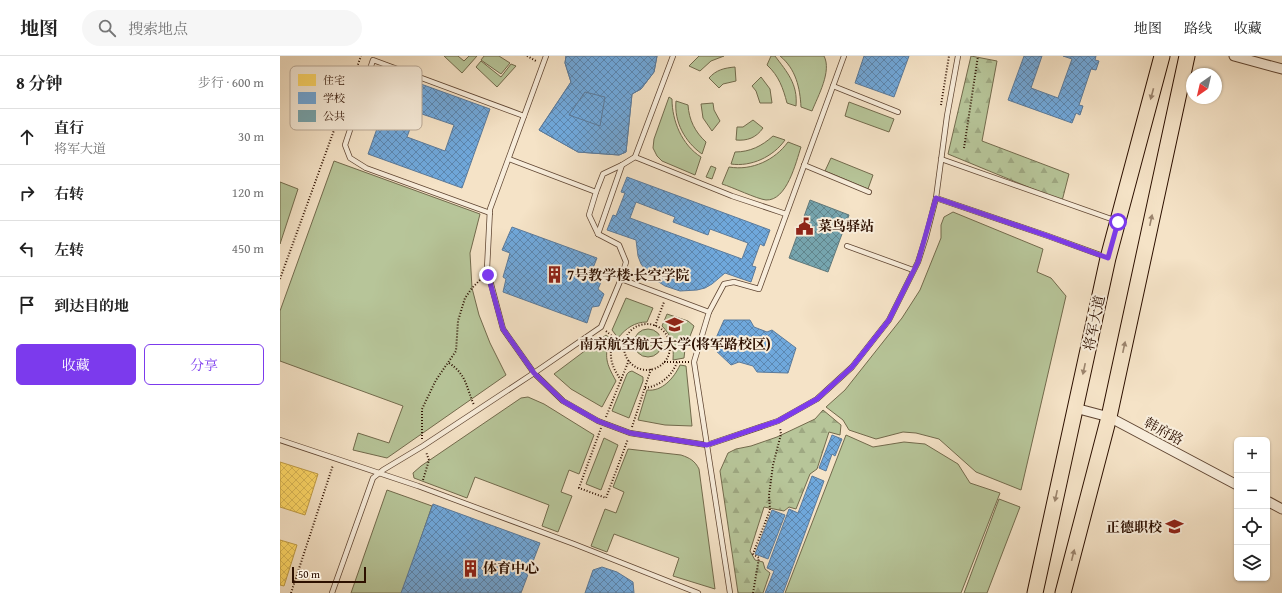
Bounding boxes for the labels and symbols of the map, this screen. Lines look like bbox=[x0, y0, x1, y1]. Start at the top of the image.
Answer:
legend bbox=[290, 66, 422, 130]
north arrow bbox=[1186, 68, 1222, 104]
text: 住宅 bbox=[323, 72, 345, 88]
one-way arrow bbox=[1148, 87, 1154, 100]
text: 学校 bbox=[323, 90, 345, 106]
text: 公共 bbox=[323, 108, 345, 124]
route start bbox=[1109, 213, 1127, 231]
one-way arrow bbox=[1149, 214, 1155, 226]
public building icon: 菜鸟驿站 bbox=[795, 216, 815, 236]
place label: 菜鸟驿站 bbox=[818, 216, 874, 236]
building icon: 7号教学楼·长空学院 bbox=[544, 265, 564, 285]
place label: 7号教学楼·长空学院 bbox=[567, 265, 689, 285]
route end bbox=[479, 266, 497, 284]
street label: 将军大道 bbox=[1078, 294, 1110, 352]
school or university icon: 南京航空航天大学(将军路校区) bbox=[665, 314, 685, 334]
place label: 南京航空航天大学(将军路校区) bbox=[579, 334, 771, 354]
one-way arrow bbox=[1121, 341, 1127, 354]
one-way arrow bbox=[1080, 363, 1086, 376]
street label: 韩府路 bbox=[1141, 412, 1187, 450]
one-way arrow bbox=[1053, 490, 1059, 503]
place label: 正德职校 bbox=[1106, 517, 1162, 537]
school or university icon: 正德职校 bbox=[1165, 517, 1185, 537]
one-way arrow bbox=[1070, 549, 1076, 561]
building icon: 体育中心 bbox=[460, 558, 480, 578]
place label: 体育中心 bbox=[483, 558, 539, 578]
scale bar bbox=[292, 565, 366, 584]

